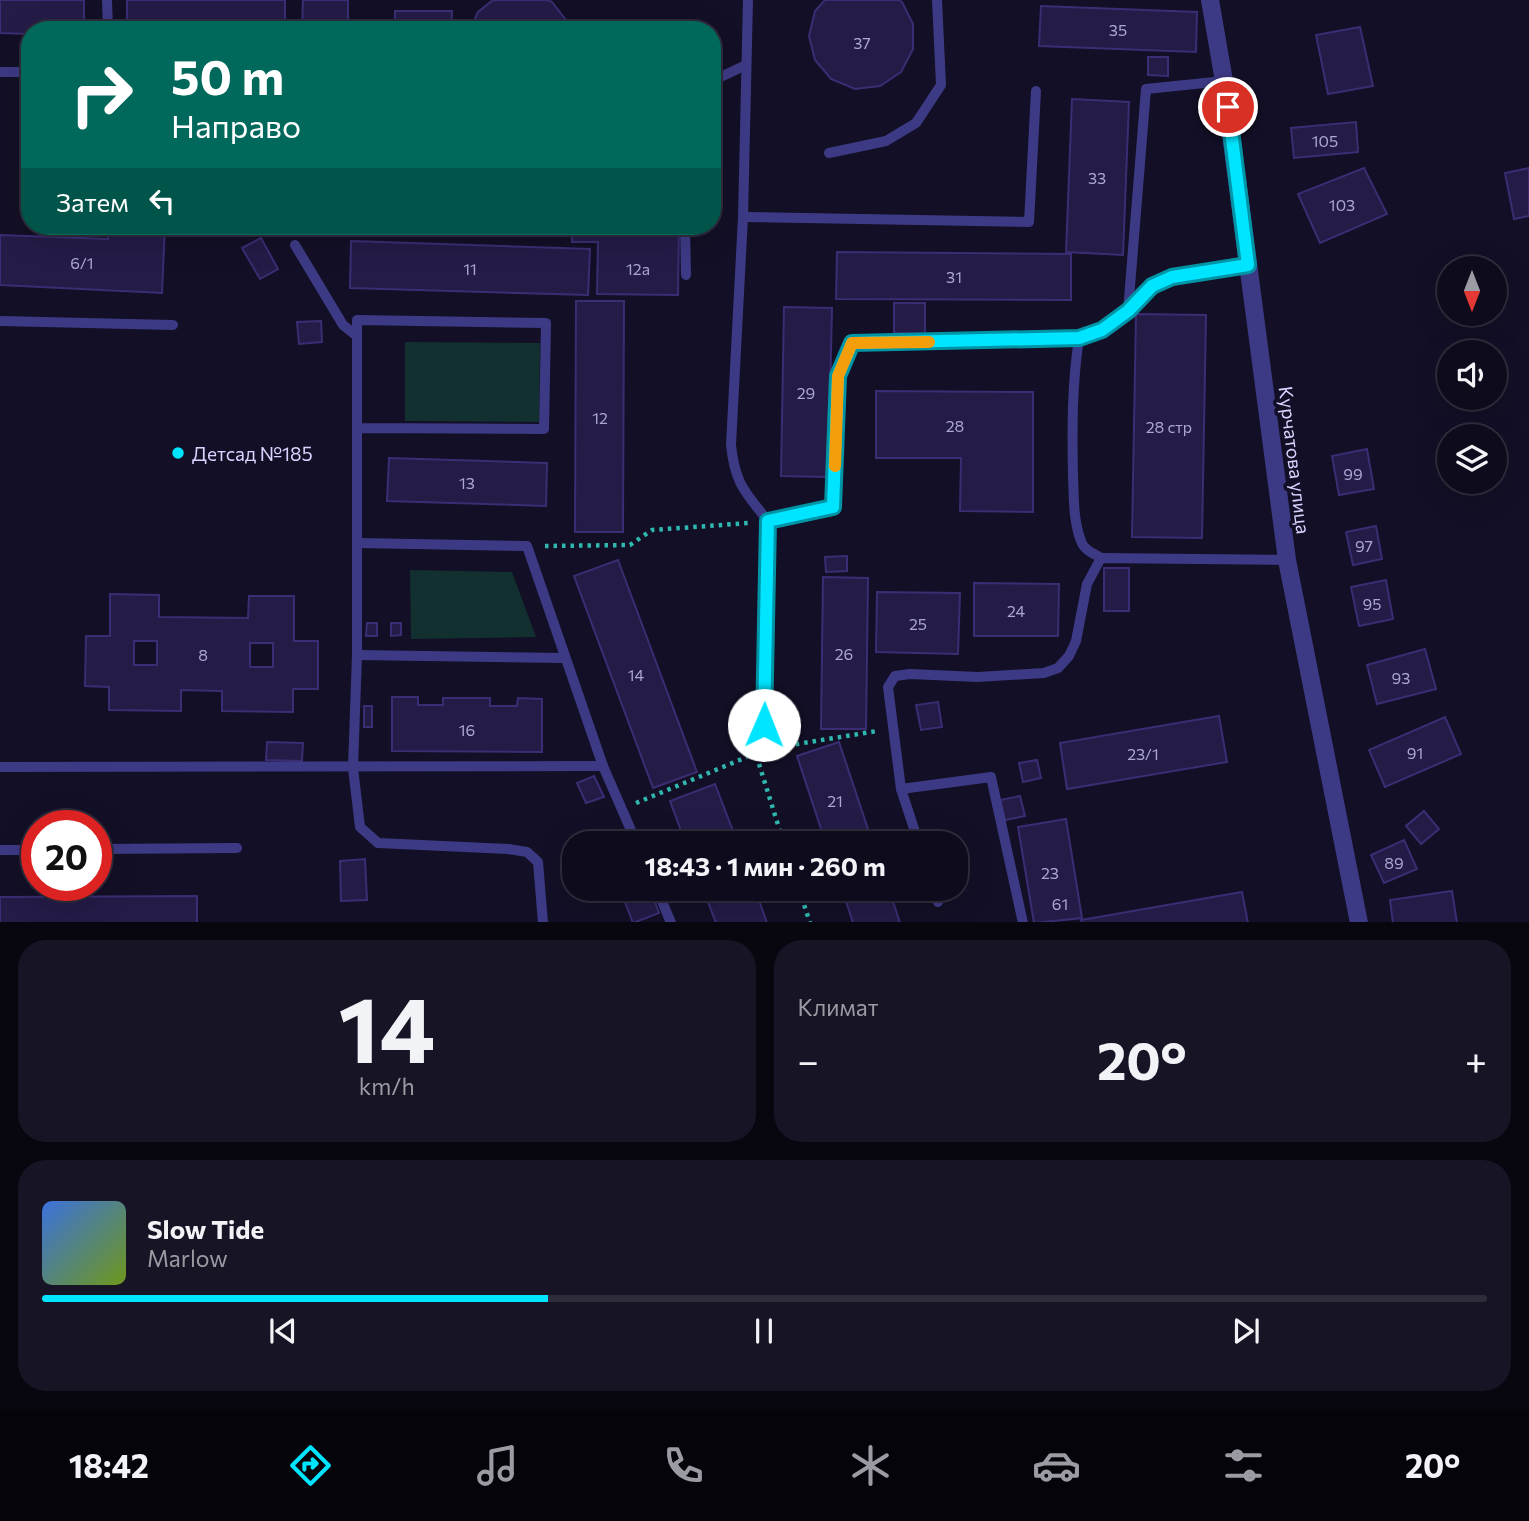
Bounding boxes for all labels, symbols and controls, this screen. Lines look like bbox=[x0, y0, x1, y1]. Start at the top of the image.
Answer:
house number: 35 bbox=[1109, 20, 1127, 39]
house number: 37 bbox=[853, 33, 871, 52]
text: 50 m bbox=[171, 45, 284, 105]
icon: right bbox=[56, 49, 147, 140]
pin bbox=[1198, 77, 1258, 137]
icon: arrive bbox=[1209, 88, 1247, 126]
text: Направо bbox=[171, 105, 301, 145]
house number: 105 bbox=[1312, 131, 1338, 150]
house number: 33 bbox=[1088, 168, 1106, 187]
icon: left bbox=[143, 182, 181, 220]
text: Затем bbox=[56, 186, 129, 217]
house number: 103 bbox=[1329, 195, 1355, 214]
house number: 6/1 bbox=[70, 253, 94, 272]
north arrow bbox=[1437, 256, 1507, 326]
map controls bbox=[1437, 256, 1507, 494]
house number: 11 bbox=[463, 259, 477, 278]
house number: 12а bbox=[626, 259, 650, 278]
house number: 31 bbox=[946, 267, 962, 286]
button: sound bbox=[1437, 340, 1507, 410]
house number: 29 bbox=[797, 383, 815, 402]
street label: Курчатова улица bbox=[1275, 385, 1315, 535]
house number: 12 bbox=[592, 408, 608, 427]
house number: 28 bbox=[946, 416, 964, 435]
house number: 28 стр bbox=[1146, 417, 1192, 436]
button: layers bbox=[1437, 424, 1507, 494]
place label: Детсад №185 bbox=[192, 442, 313, 465]
marker: Детсад №185 bbox=[170, 445, 186, 461]
house number: 99 bbox=[1343, 464, 1363, 483]
house number: 13 bbox=[459, 473, 475, 492]
house number: 97 bbox=[1355, 536, 1373, 555]
house number: 95 bbox=[1363, 594, 1381, 613]
house number: 24 bbox=[1007, 601, 1025, 620]
house number: 25 bbox=[909, 614, 927, 633]
house number: 26 bbox=[835, 644, 853, 663]
house number: 8 bbox=[198, 645, 208, 664]
house number: 14 bbox=[628, 665, 645, 684]
house number: 93 bbox=[1392, 668, 1410, 687]
position arrow bbox=[727, 688, 801, 762]
house number: 16 bbox=[459, 720, 475, 739]
house number: 91 bbox=[1407, 743, 1423, 762]
house number: 23/1 bbox=[1127, 744, 1159, 763]
house number: 21 bbox=[827, 791, 843, 810]
speed limit sign: 20 bbox=[21, 810, 112, 901]
text: 18:43 · 1 мин · 260 m bbox=[644, 850, 886, 881]
house number: 89 bbox=[1384, 853, 1404, 872]
house number: 23 bbox=[1041, 863, 1059, 882]
house number: 61 bbox=[1052, 894, 1068, 913]
text: 14 bbox=[338, 970, 435, 1082]
text: Климат bbox=[798, 993, 879, 1021]
text: 20° bbox=[1097, 1027, 1187, 1091]
text: − bbox=[798, 1036, 819, 1083]
text: + bbox=[1465, 1036, 1487, 1083]
text: km/h bbox=[359, 1072, 415, 1100]
text: Slow Tide bbox=[147, 1213, 264, 1244]
text: Marlow bbox=[147, 1244, 228, 1272]
icon: previous bbox=[264, 1312, 302, 1350]
icon: pause bbox=[745, 1312, 783, 1350]
icon: next bbox=[1227, 1312, 1265, 1350]
icon: directions bbox=[286, 1441, 335, 1490]
icon: music bbox=[473, 1441, 522, 1490]
icon: phone bbox=[659, 1441, 708, 1490]
icon: climate bbox=[846, 1441, 895, 1490]
icon: car bbox=[1032, 1441, 1081, 1490]
icon: filters bbox=[1219, 1441, 1268, 1490]
text: 18:42 bbox=[69, 1445, 149, 1485]
text: 20° bbox=[1405, 1445, 1460, 1485]

